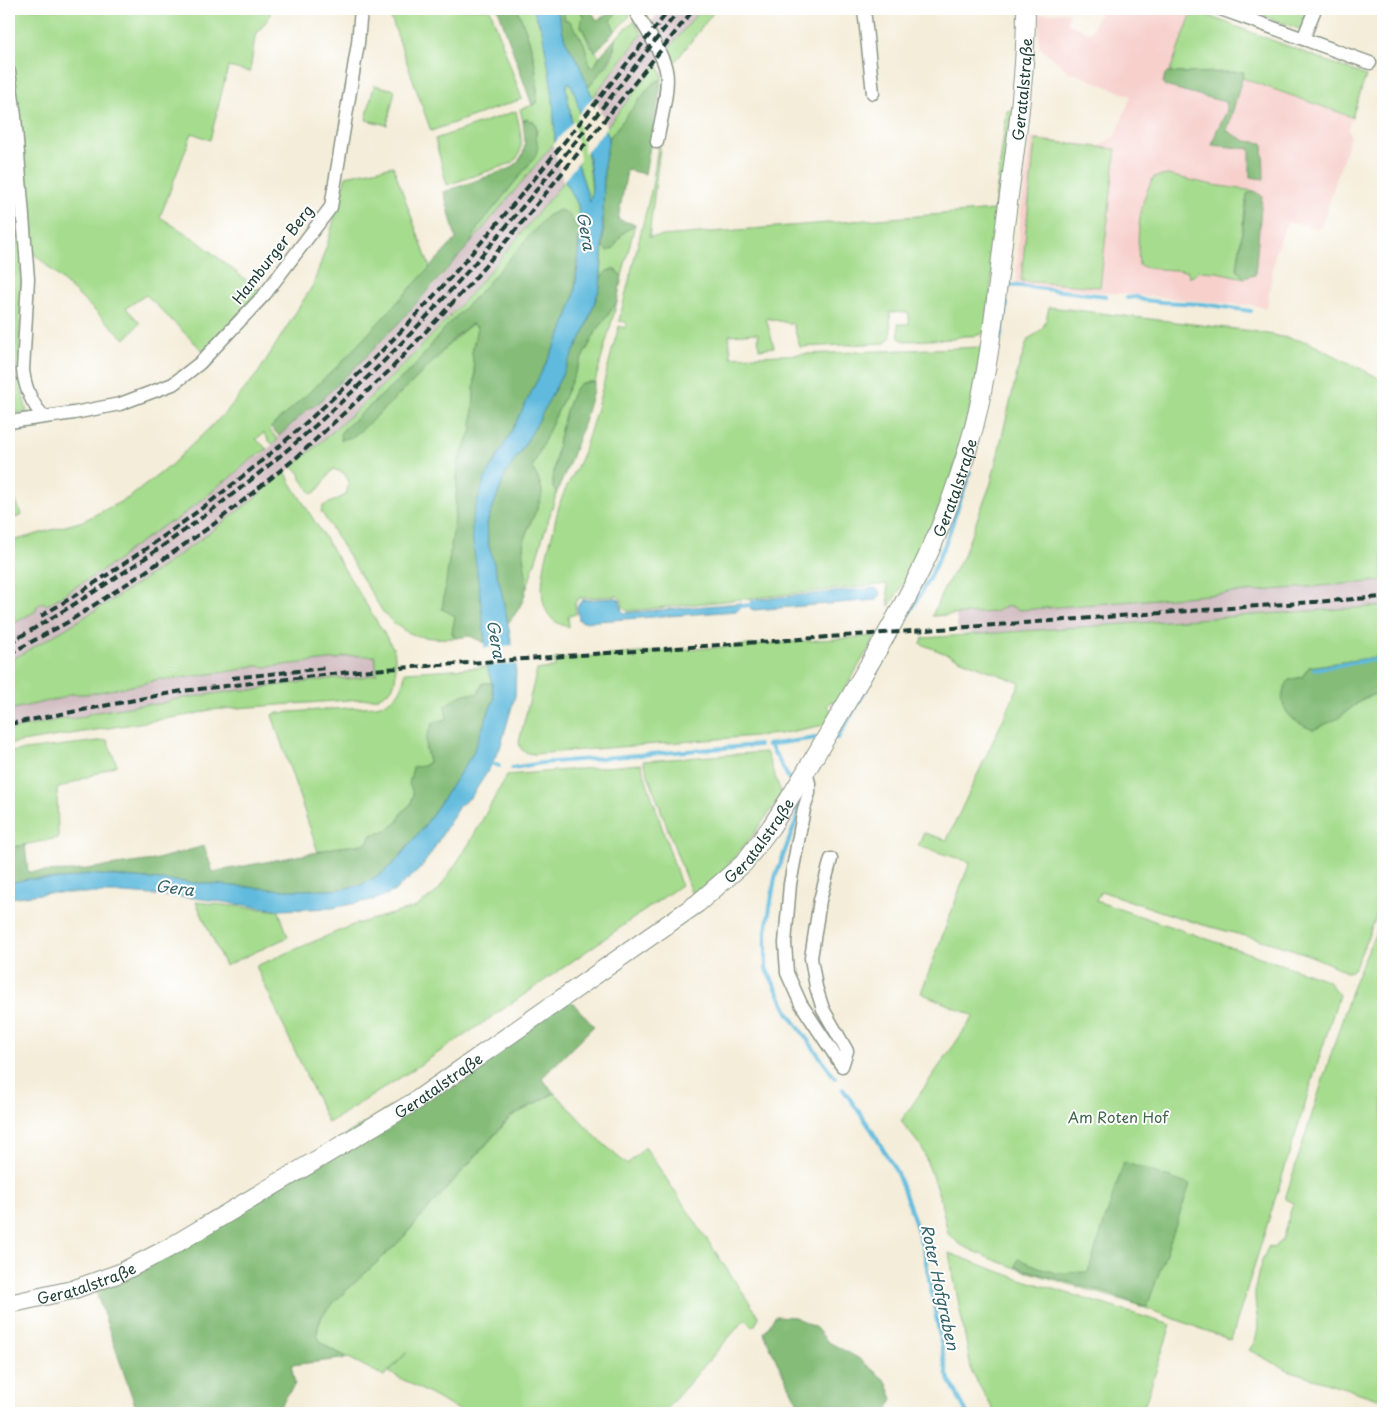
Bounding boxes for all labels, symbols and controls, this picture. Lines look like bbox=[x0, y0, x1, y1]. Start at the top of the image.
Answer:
street label: Geratalstraße bbox=[1005, 38, 1037, 142]
street label: Hamburger Berg bbox=[226, 199, 318, 309]
water label: Gera bbox=[572, 210, 602, 253]
street label: Geratalstraße bbox=[926, 436, 982, 540]
water label: Gera bbox=[482, 618, 512, 661]
street label: Geratalstraße bbox=[718, 793, 799, 888]
water label: Gera bbox=[154, 873, 197, 901]
street label: Geratalstraße bbox=[389, 1046, 487, 1123]
park label: Am Roten Hof bbox=[1068, 1105, 1169, 1128]
water label: Roter Hofgraben bbox=[916, 1222, 966, 1353]
street label: Geratalstraße bbox=[34, 1256, 139, 1309]

